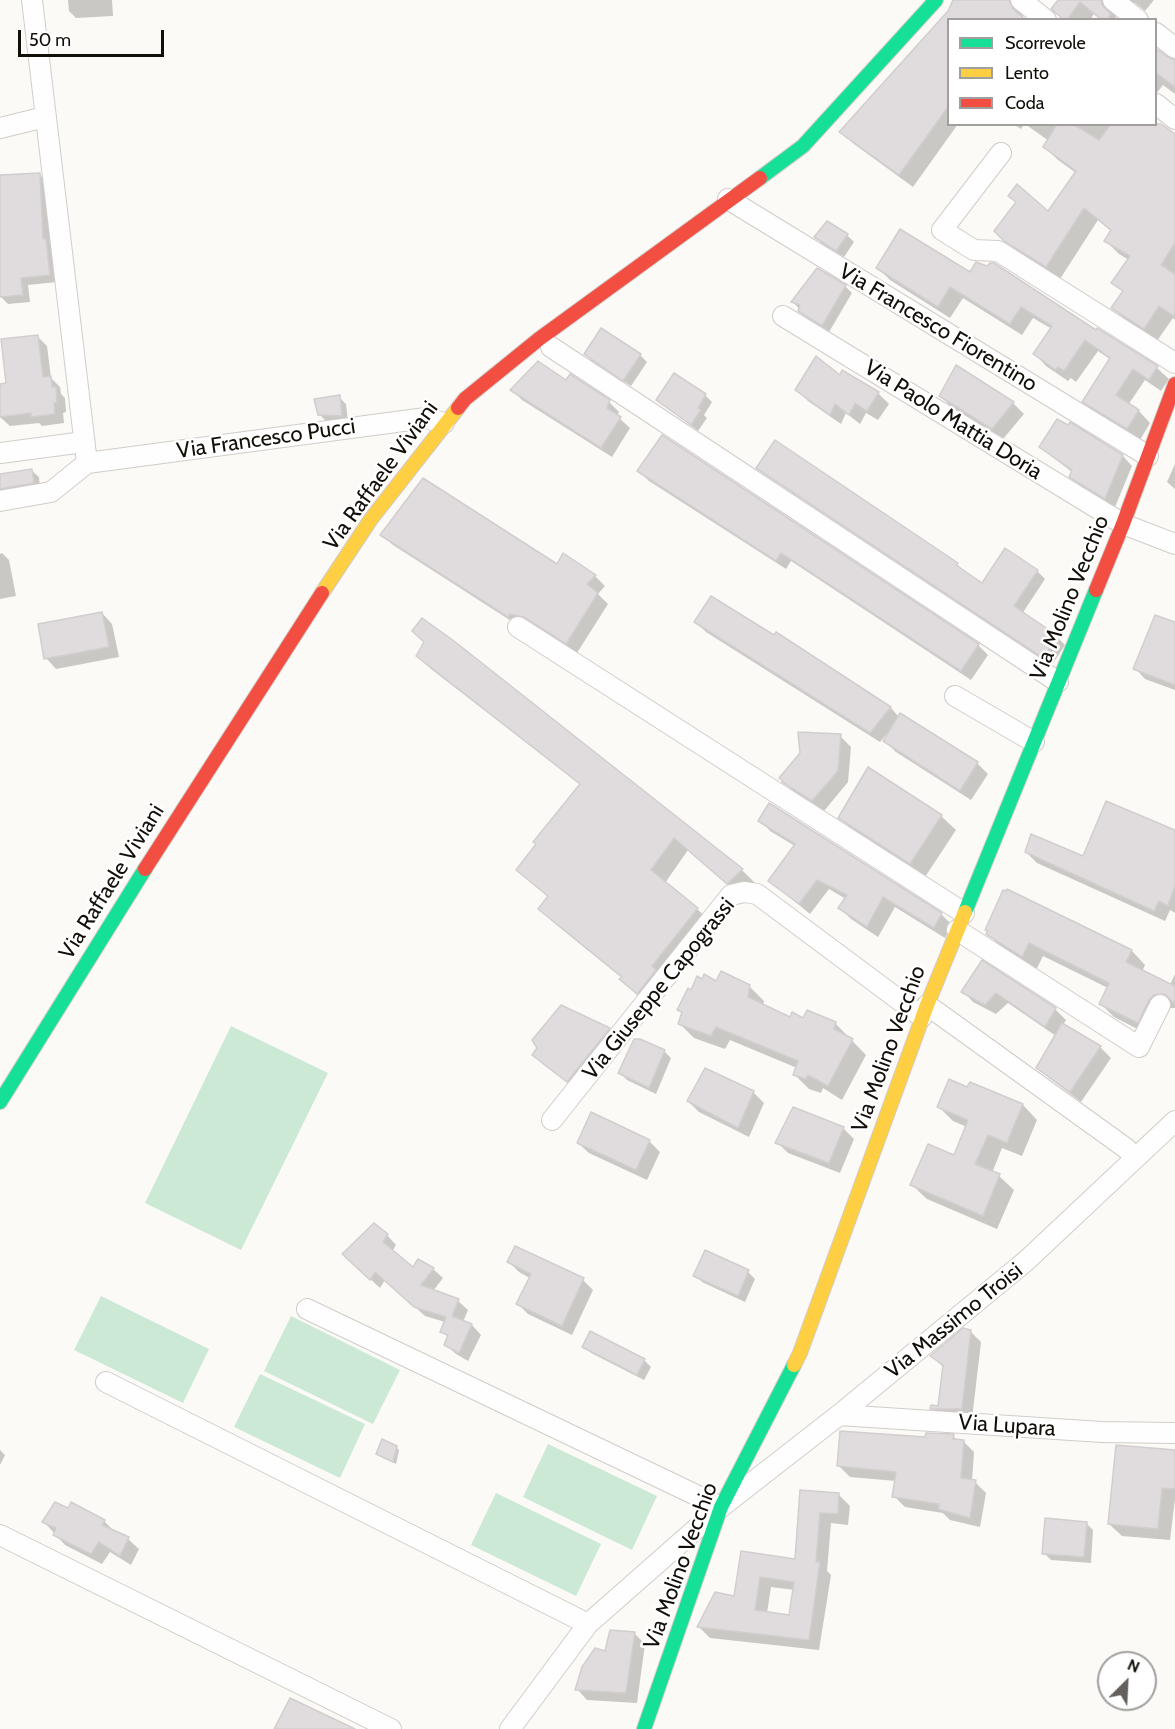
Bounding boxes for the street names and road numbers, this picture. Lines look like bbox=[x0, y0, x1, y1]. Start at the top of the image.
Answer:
street label: Via Francesco Fiorentino bbox=[834, 258, 1042, 398]
street label: Via Paolo Mattia Doria bbox=[859, 355, 1047, 485]
street label: Via Raffaele Viviani bbox=[318, 396, 444, 556]
street label: Via Francesco Pucci bbox=[175, 413, 357, 465]
street label: Via Molino Vecchio bbox=[1025, 512, 1115, 684]
street label: Via Raffaele Viviani bbox=[54, 800, 170, 964]
street label: Via Giuseppe Capograssi bbox=[578, 893, 740, 1085]
street label: Via Molino Vecchio bbox=[847, 962, 931, 1136]
street label: Via Massimo Troisi bbox=[880, 1258, 1028, 1384]
street label: Via Lupara bbox=[958, 1409, 1056, 1443]
street label: Via Molino Vecchio bbox=[639, 1479, 723, 1653]

